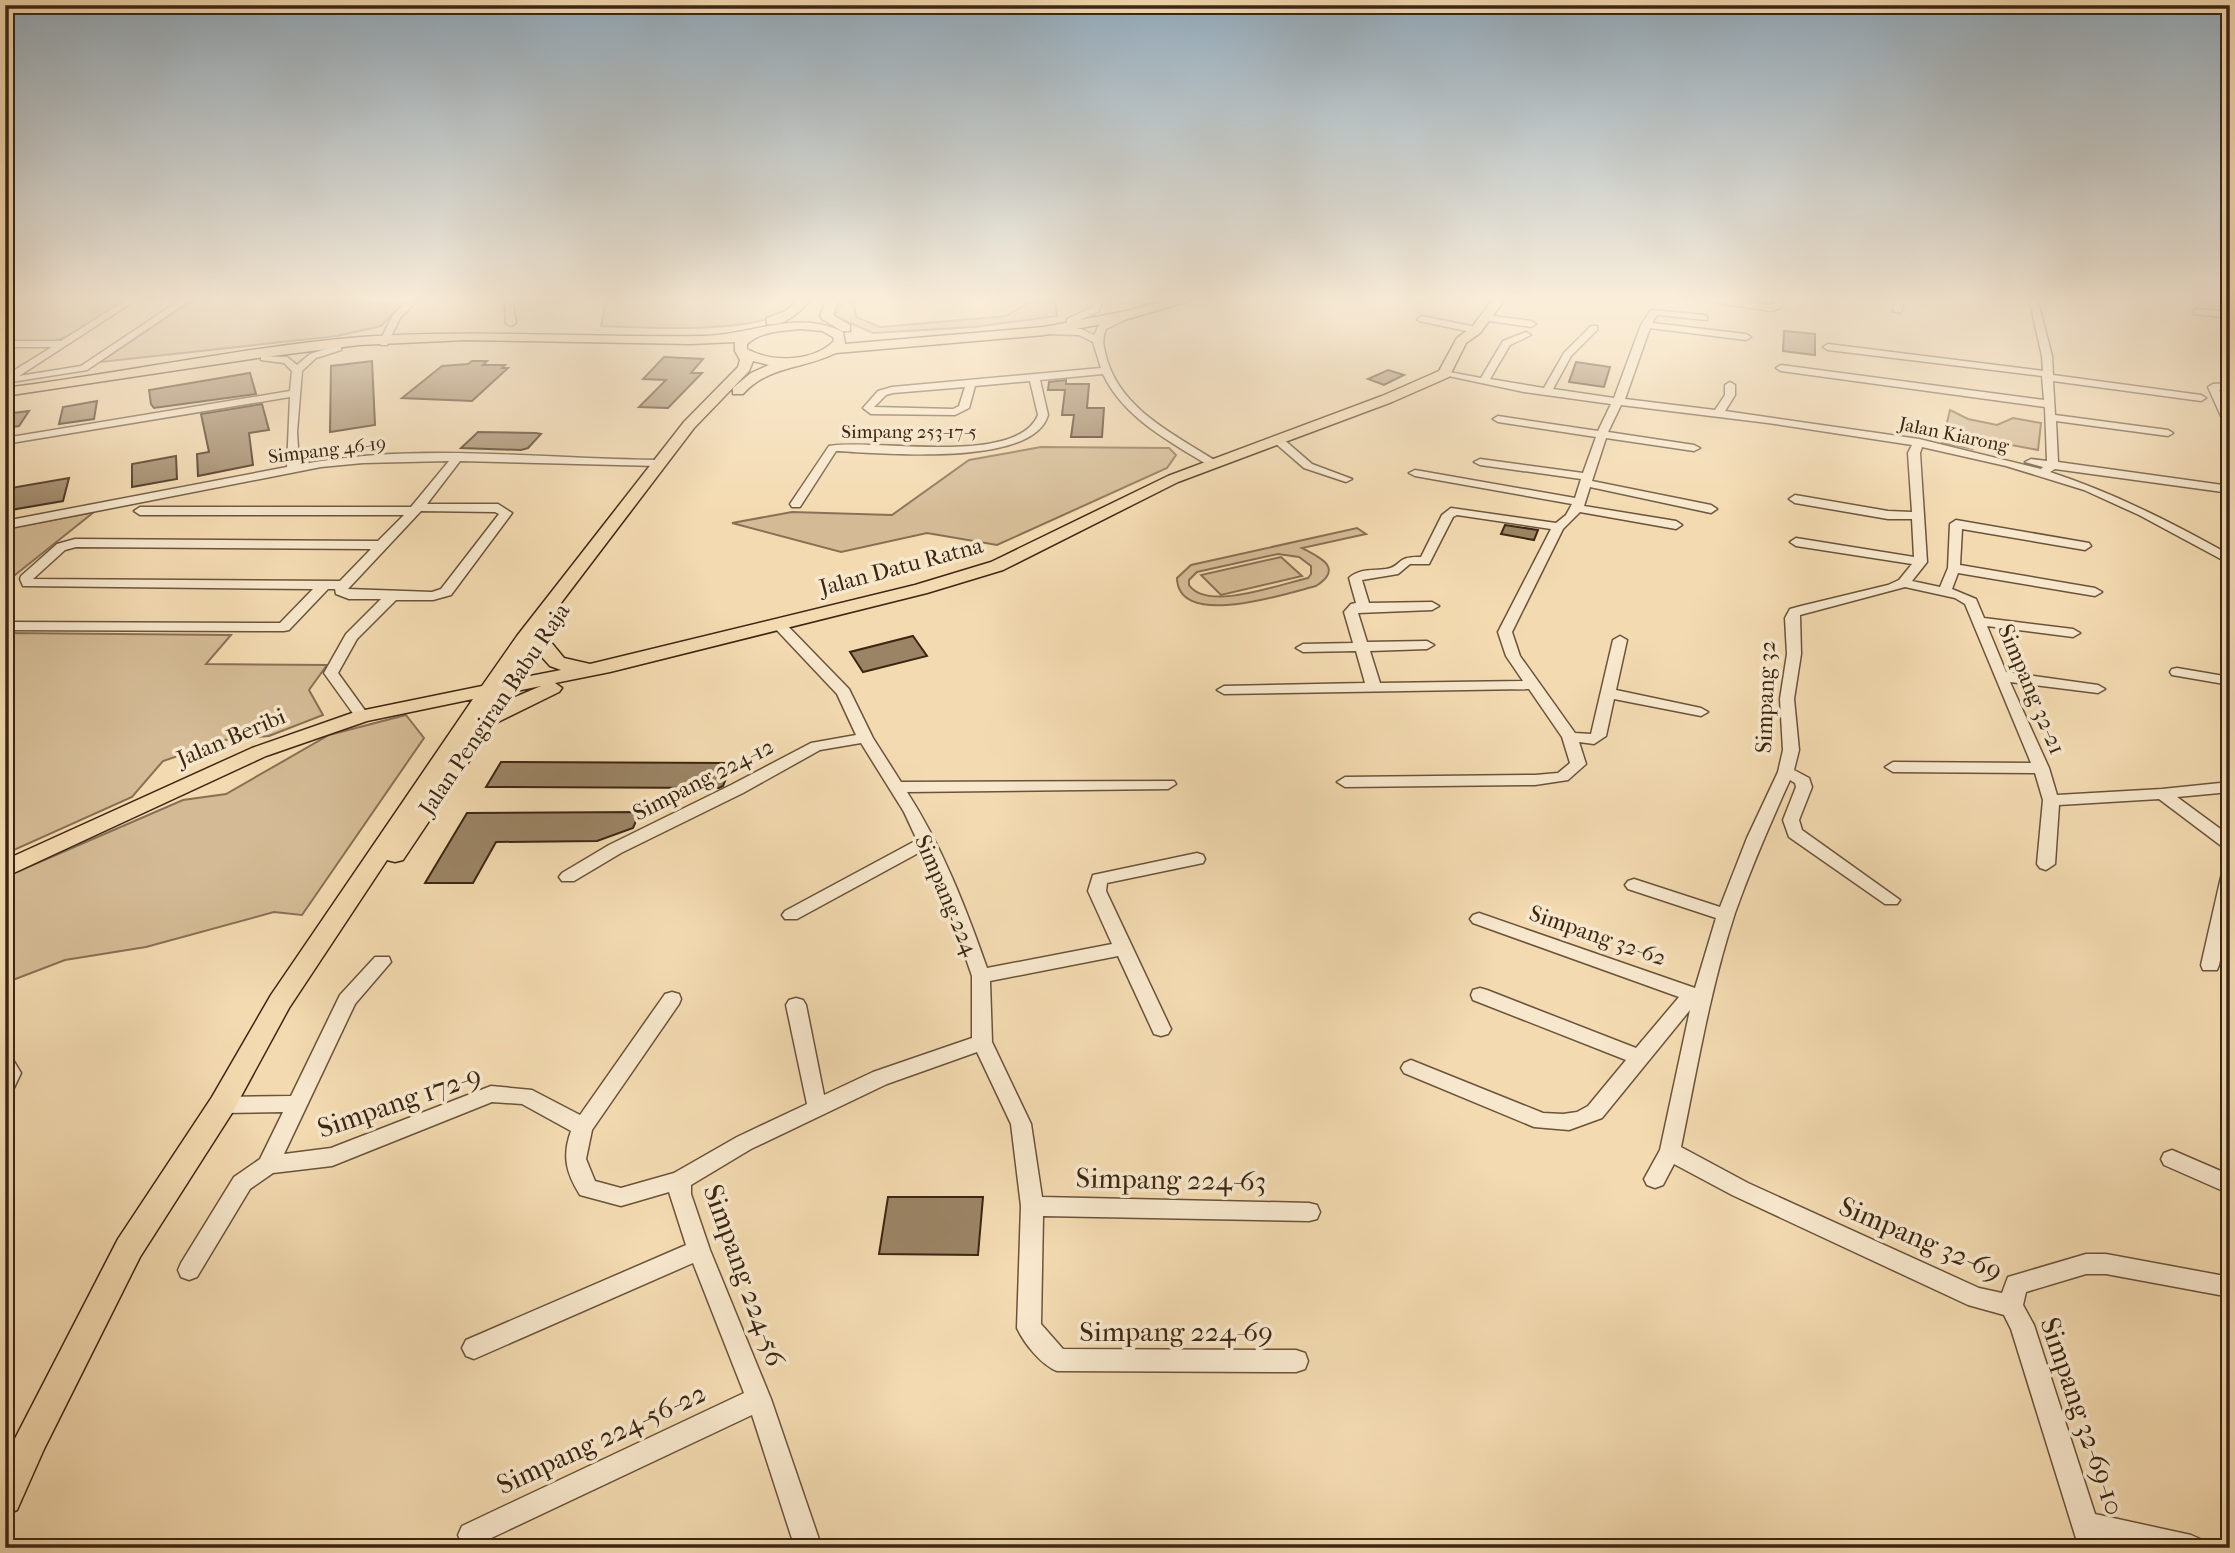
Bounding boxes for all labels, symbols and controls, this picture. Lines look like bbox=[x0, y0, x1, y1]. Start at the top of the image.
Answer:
street label: Jalan Kiarong bbox=[1895, 412, 2011, 458]
street label: Simpang 253-17-5 bbox=[841, 421, 977, 443]
street label: Simpang 46-19 bbox=[267, 432, 387, 468]
street label: Jalan Datu Ratna bbox=[814, 532, 986, 602]
street label: Jalan Pengiran Babu Raja bbox=[412, 598, 576, 822]
street label: Simpang 32-21 bbox=[1992, 620, 2071, 758]
street label: Simpang 32 bbox=[1750, 640, 1781, 754]
street label: Jalan Beribi bbox=[171, 702, 290, 773]
street label: Simpang 224-12 bbox=[628, 732, 778, 827]
street label: Simpang 224 bbox=[909, 831, 985, 961]
street label: Simpang 32-62 bbox=[1526, 899, 1670, 972]
street label: Simpang 172-9 bbox=[313, 1058, 485, 1145]
street label: Simpang 224-63 bbox=[1075, 1161, 1267, 1198]
street label: Simpang 224-56 bbox=[696, 1180, 793, 1371]
street label: Simpang 32-69 bbox=[1834, 1189, 2007, 1288]
street label: Simpang 32-69-10 bbox=[2033, 1313, 2132, 1519]
street label: Simpang 224-69 bbox=[1079, 1315, 1273, 1348]
street label: Simpang 224-56-22 bbox=[491, 1375, 711, 1501]

